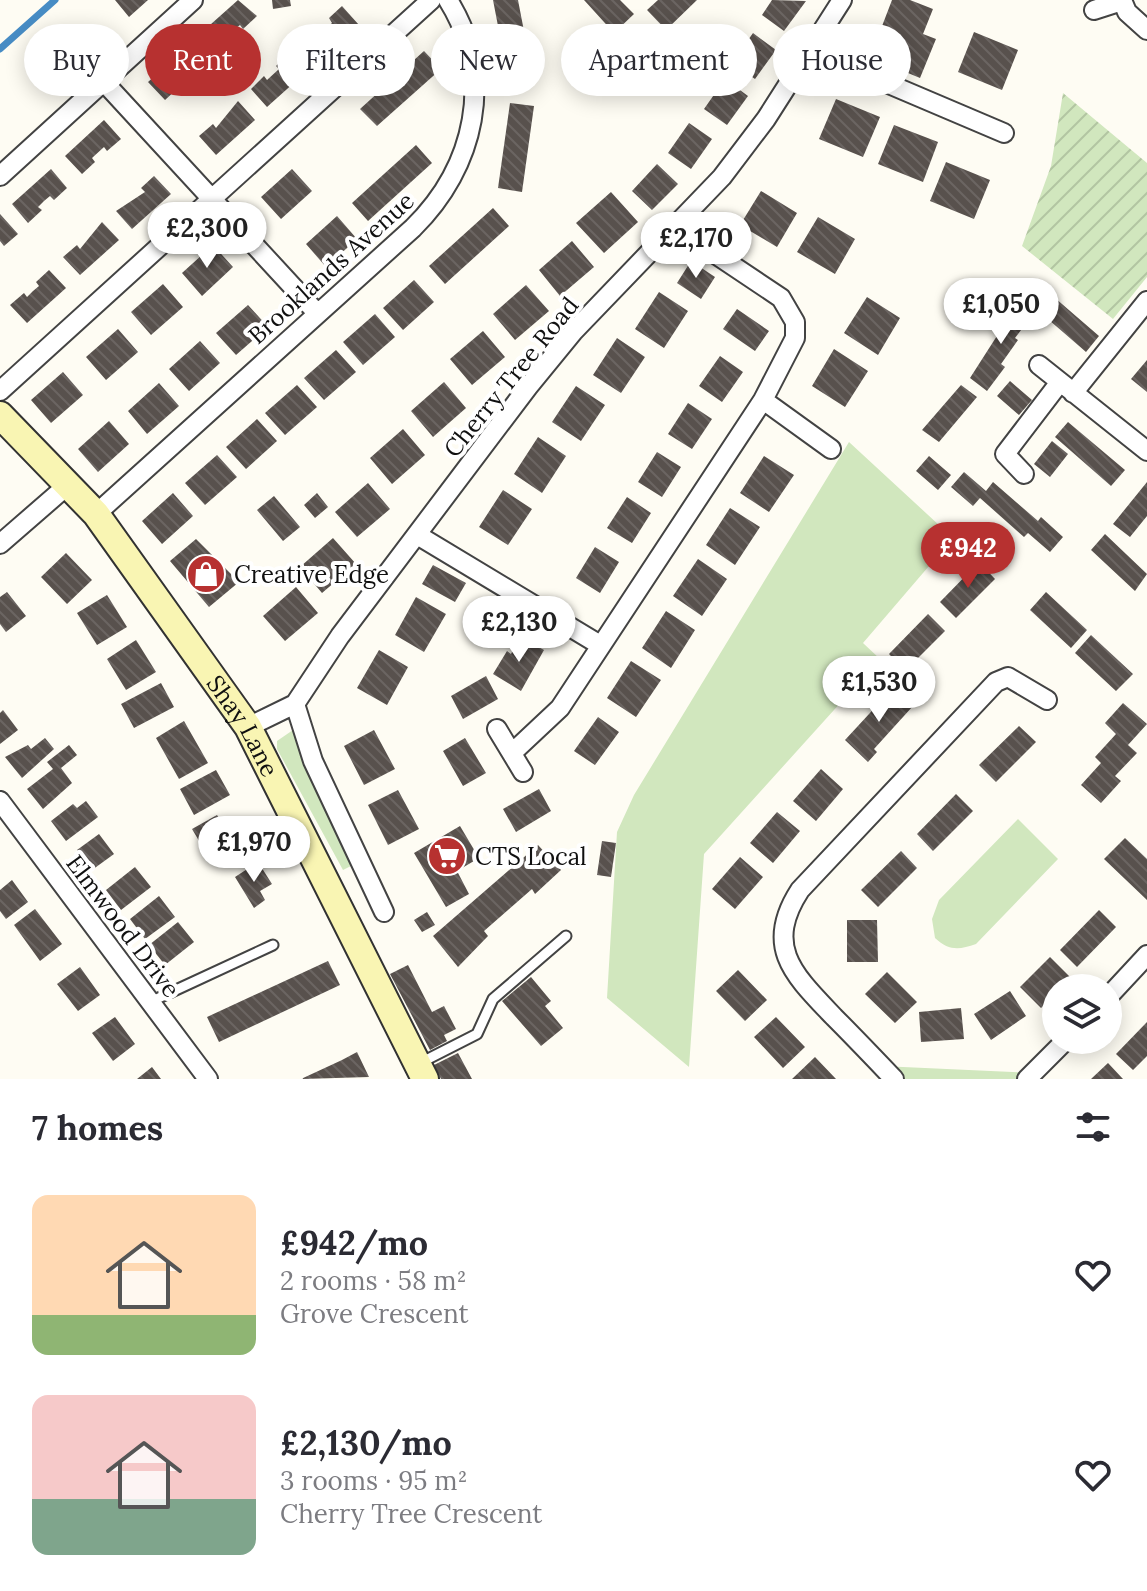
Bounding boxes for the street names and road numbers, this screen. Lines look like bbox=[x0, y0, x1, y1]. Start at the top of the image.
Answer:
street label: Brooklands Avenue bbox=[242, 185, 420, 351]
street label: Cherry Tree Road bbox=[437, 291, 585, 463]
street label: Shay Lane bbox=[200, 669, 286, 781]
street label: Elmwood Drive bbox=[59, 849, 187, 1003]

